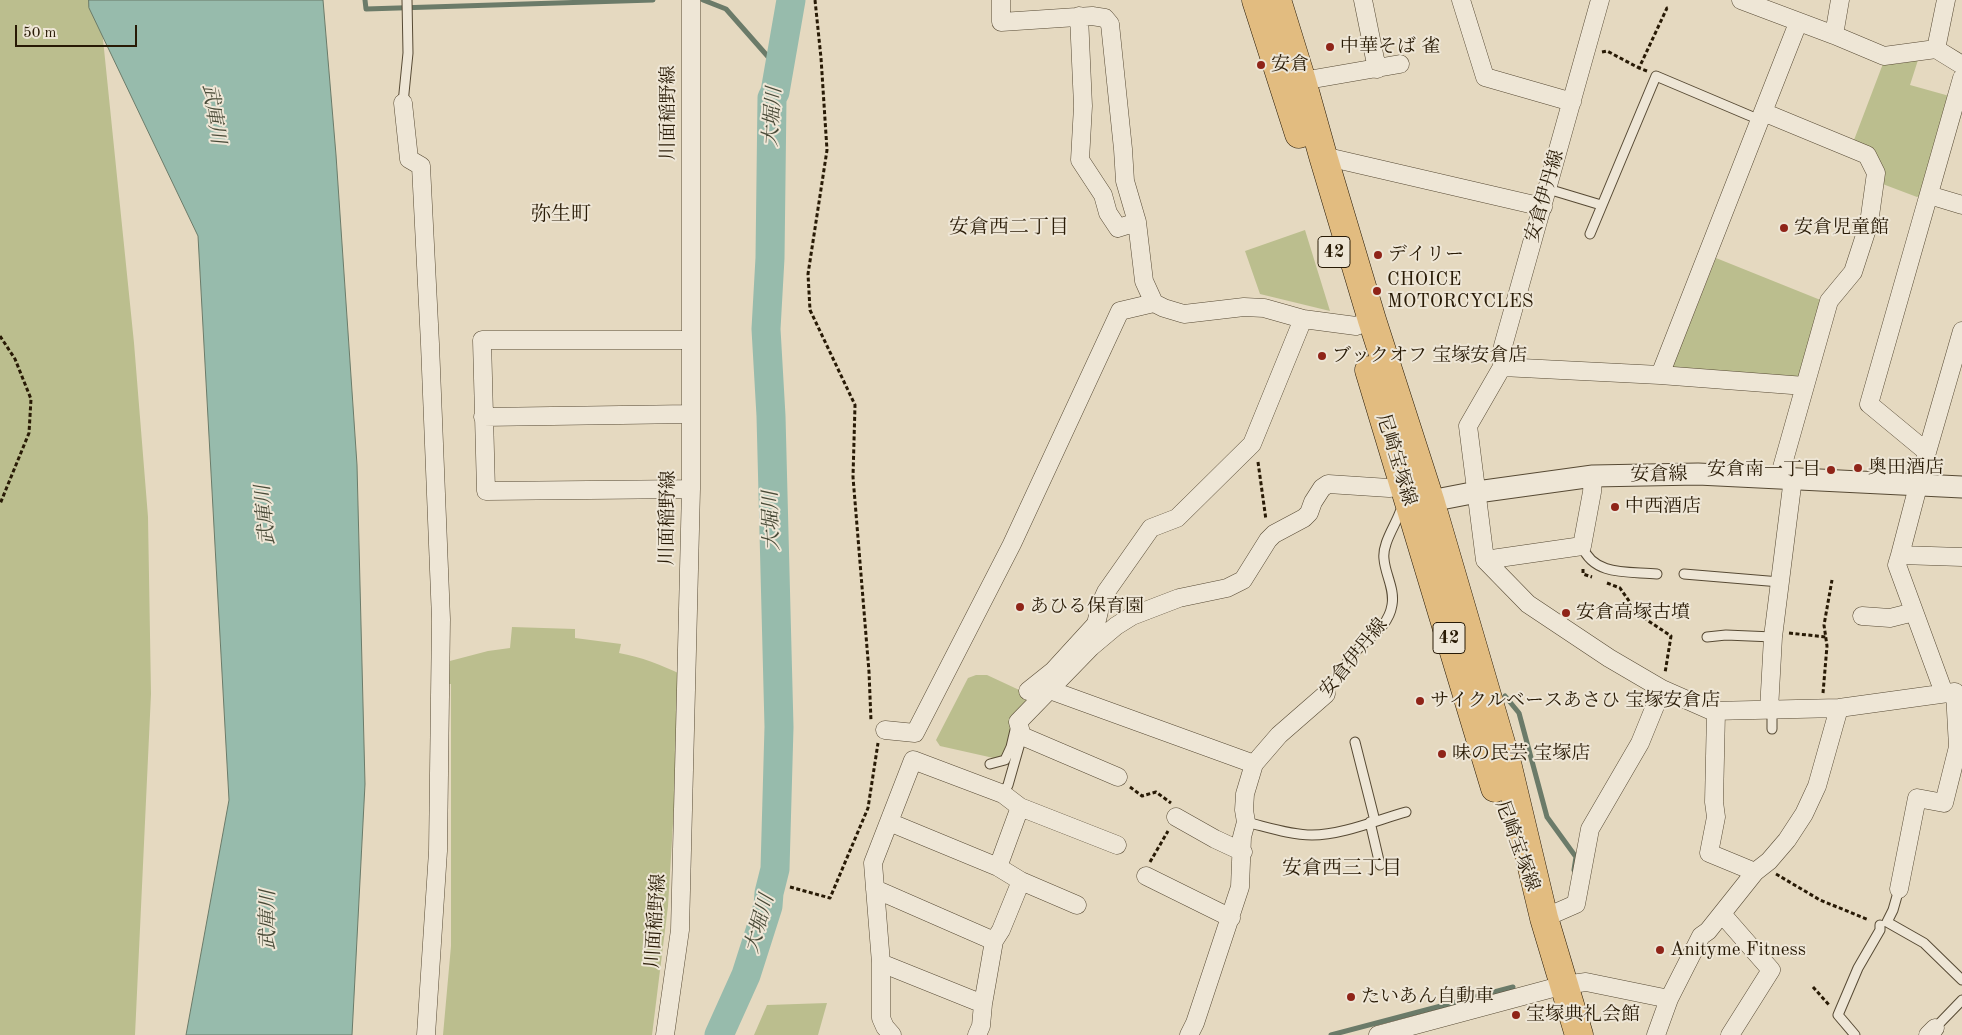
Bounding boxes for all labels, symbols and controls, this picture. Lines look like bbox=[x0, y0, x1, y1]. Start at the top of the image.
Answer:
scale bar bbox=[18, 15, 140, 47]
text: 50 m bbox=[23, 26, 57, 41]
place label: 中華そば 雀 bbox=[1340, 36, 1440, 58]
marker: 中華そば 雀 bbox=[1324, 41, 1336, 53]
place label: 安倉 bbox=[1271, 54, 1309, 76]
marker: 安倉 bbox=[1255, 59, 1267, 71]
street label: 川面稲野線 bbox=[658, 66, 680, 160]
water label: 武庫川 bbox=[196, 82, 230, 146]
water label: 大堀川 bbox=[759, 86, 787, 148]
street label: 安倉伊丹線 bbox=[1521, 147, 1569, 245]
district label: 弥生町 bbox=[531, 203, 591, 227]
district label: 安倉西二丁目 bbox=[949, 216, 1069, 240]
place label: 安倉児童館 bbox=[1794, 217, 1889, 239]
marker: 安倉児童館 bbox=[1778, 222, 1790, 234]
road number: 42 bbox=[1318, 236, 1350, 268]
place label: デイリー bbox=[1388, 244, 1464, 266]
marker: デイリー bbox=[1372, 249, 1384, 261]
place label: CHOICE MOTORCYCLES bbox=[1387, 269, 1534, 313]
marker: CHOICE MOTORCYCLES bbox=[1371, 285, 1383, 297]
place label: ブックオフ 宝塚安倉店 bbox=[1332, 345, 1527, 367]
marker: ブックオフ 宝塚安倉店 bbox=[1316, 350, 1328, 362]
street label: 尼崎宝塚線 bbox=[1371, 411, 1421, 509]
place label: 奥田酒店 bbox=[1868, 457, 1944, 479]
place label: 安倉南一丁目 bbox=[1707, 459, 1821, 481]
marker: 奥田酒店 bbox=[1852, 462, 1864, 474]
street label: 安倉線 bbox=[1630, 463, 1688, 487]
marker: 安倉南一丁目 bbox=[1825, 464, 1837, 476]
street label: 川面稲野線 bbox=[656, 470, 680, 566]
water label: 武庫川 bbox=[251, 484, 281, 546]
water label: 大堀川 bbox=[759, 491, 785, 551]
place label: 中西酒店 bbox=[1625, 496, 1701, 518]
marker: 中西酒店 bbox=[1609, 501, 1621, 513]
place label: あひる保育園 bbox=[1030, 596, 1144, 618]
marker: あひる保育園 bbox=[1014, 601, 1026, 613]
place label: 安倉高塚古墳 bbox=[1576, 602, 1690, 624]
marker: 安倉高塚古墳 bbox=[1560, 607, 1572, 619]
street label: 安倉伊丹線 bbox=[1315, 614, 1393, 702]
road number: 42 bbox=[1433, 622, 1465, 654]
place label: サイクルベースあさひ 宝塚安倉店 bbox=[1430, 690, 1720, 712]
marker: サイクルベースあさひ 宝塚安倉店 bbox=[1414, 695, 1426, 707]
place label: 味の民芸 宝塚店 bbox=[1452, 743, 1590, 765]
marker: 味の民芸 宝塚店 bbox=[1436, 748, 1448, 760]
street label: 尼崎宝塚線 bbox=[1490, 797, 1544, 895]
district label: 安倉西三丁目 bbox=[1282, 857, 1402, 881]
street label: 川面稲野線 bbox=[641, 873, 671, 969]
water label: 武庫川 bbox=[257, 890, 281, 950]
water label: 大堀川 bbox=[740, 892, 780, 956]
place label: Anityme Fitness bbox=[1670, 939, 1806, 961]
marker: Anityme Fitness bbox=[1654, 944, 1666, 956]
place label: たいあん自動車 bbox=[1361, 986, 1494, 1008]
marker: たいあん自動車 bbox=[1345, 991, 1357, 1003]
place label: 宝塚典礼会館 bbox=[1526, 1004, 1640, 1026]
marker: 宝塚典礼会館 bbox=[1510, 1009, 1522, 1021]

